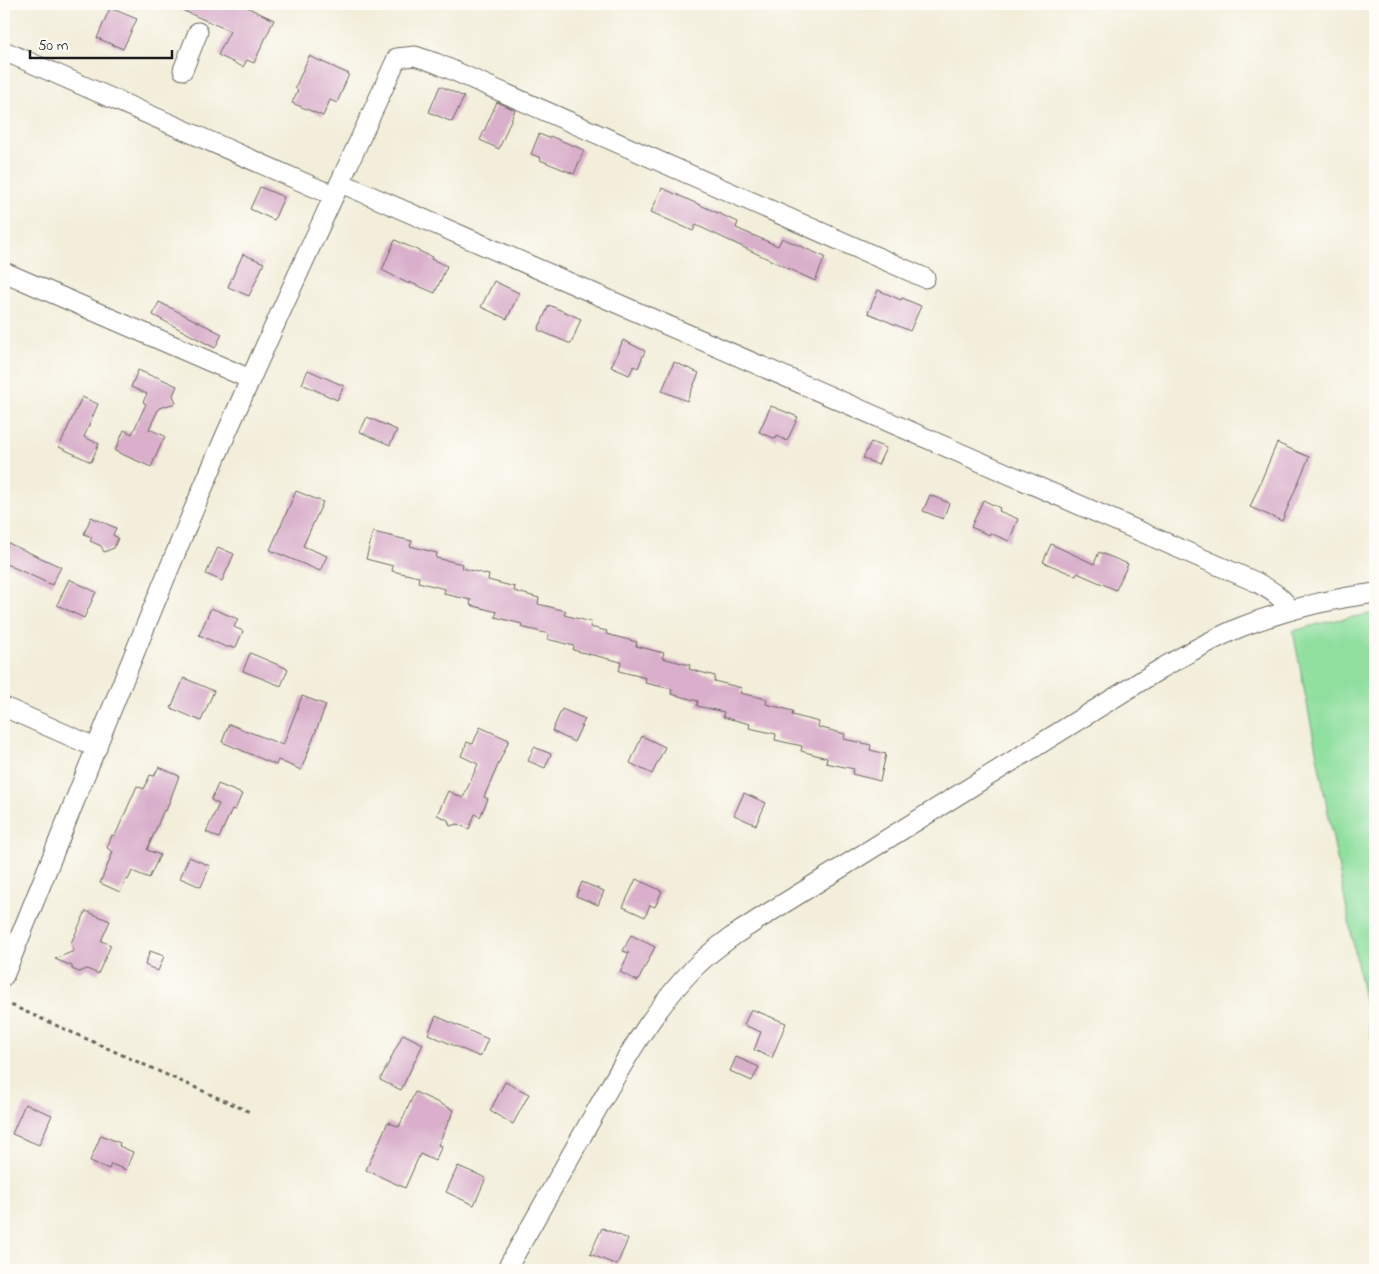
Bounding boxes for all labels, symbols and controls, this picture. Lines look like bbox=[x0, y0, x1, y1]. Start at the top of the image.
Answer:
scale bar bbox=[30, 28, 172, 60]
text: 50 m bbox=[38, 35, 69, 57]

